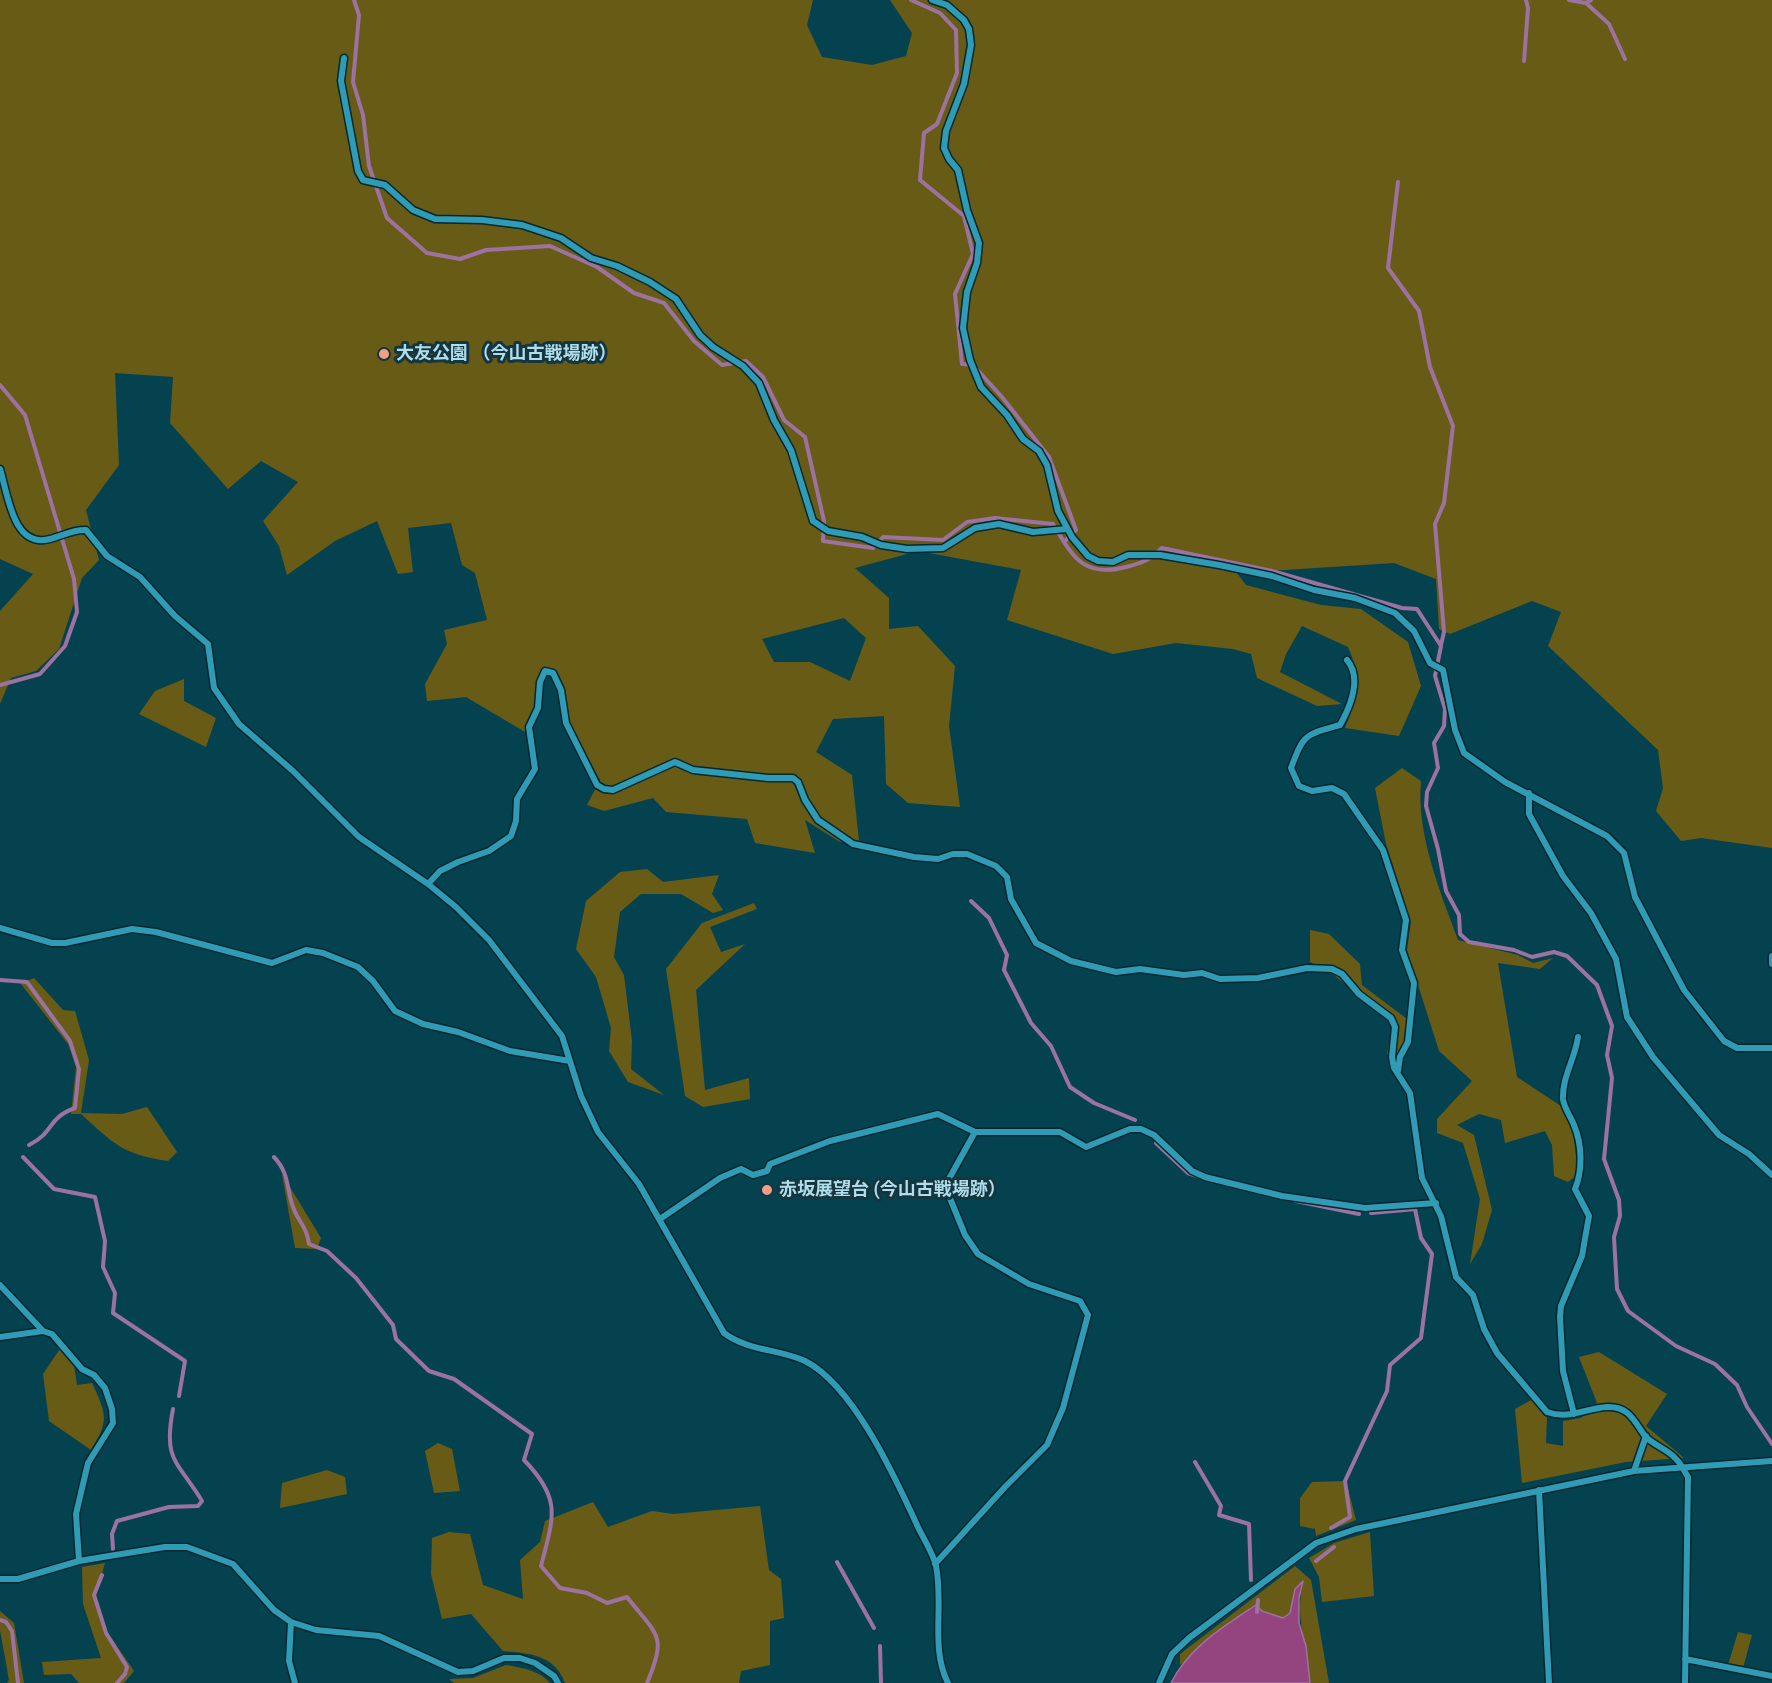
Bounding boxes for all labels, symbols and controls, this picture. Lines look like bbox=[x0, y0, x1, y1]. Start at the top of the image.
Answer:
place label: 大友公園 （今山古戦場跡） bbox=[396, 343, 616, 365]
marker: 大友公園 （今山古戦場跡） bbox=[377, 347, 391, 361]
place label: 赤坂展望台 (今山古戦場跡） bbox=[779, 1179, 1006, 1201]
marker: 赤坂展望台 (今山古戦場跡） bbox=[760, 1183, 774, 1197]

